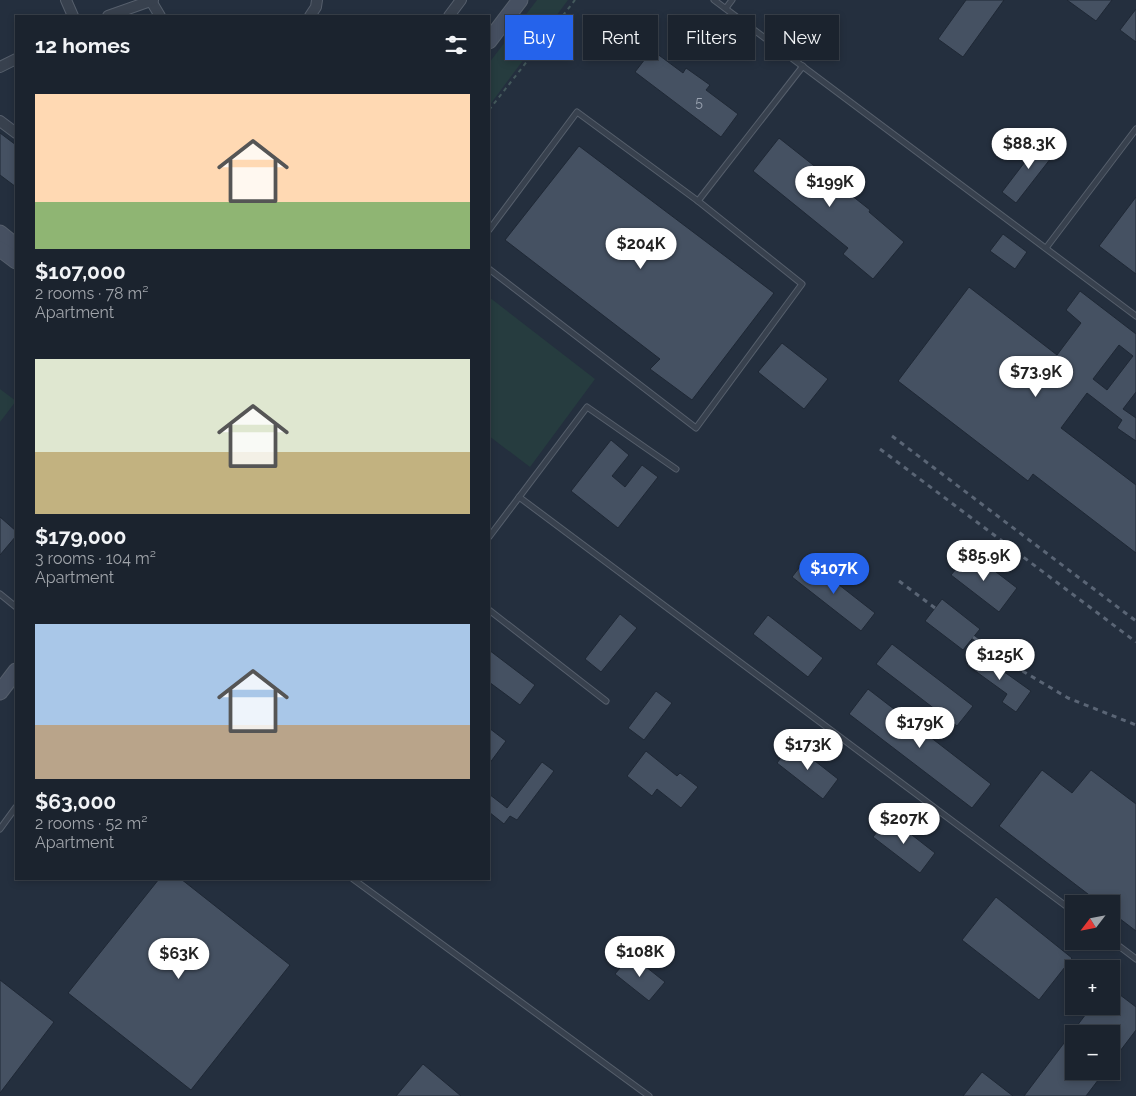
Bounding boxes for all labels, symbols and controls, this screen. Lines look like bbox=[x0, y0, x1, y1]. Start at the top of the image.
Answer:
chip: Buy bbox=[505, 15, 573, 60]
chip: Rent bbox=[583, 15, 658, 60]
chip: Filters bbox=[668, 15, 755, 60]
chip: New bbox=[765, 15, 839, 60]
icon: filters bbox=[442, 31, 470, 59]
text: 12 homes bbox=[35, 33, 130, 58]
house number: 5 bbox=[695, 94, 703, 110]
icon: home bbox=[208, 126, 298, 216]
pin: $88.3K bbox=[988, 128, 1070, 170]
text: $88.3K bbox=[1003, 134, 1055, 153]
pin: $199K bbox=[795, 166, 865, 208]
text: $199K bbox=[806, 172, 854, 191]
pin: $204K bbox=[606, 228, 676, 270]
text: $204K bbox=[617, 234, 665, 253]
text: $107,000 bbox=[35, 259, 126, 284]
text: 2 rooms · 78 m² bbox=[35, 284, 148, 303]
text: Apartment bbox=[35, 303, 114, 322]
pin: $73.9K bbox=[995, 356, 1077, 398]
text: $73.9K bbox=[1010, 362, 1062, 381]
icon: home bbox=[208, 391, 298, 481]
text: $179,000 bbox=[35, 524, 126, 549]
pin: $85.9K bbox=[943, 540, 1025, 582]
text: $85.9K bbox=[958, 546, 1010, 565]
text: 3 rooms · 104 m² bbox=[35, 549, 156, 568]
pin: $107K bbox=[799, 552, 869, 595]
text: $107K bbox=[810, 559, 858, 578]
text: Apartment bbox=[35, 568, 114, 587]
pin: $125K bbox=[965, 638, 1035, 681]
text: $125K bbox=[977, 645, 1023, 664]
icon: home bbox=[208, 656, 298, 746]
pin: $179K bbox=[885, 706, 955, 749]
text: $179K bbox=[896, 713, 944, 732]
pin: $173K bbox=[773, 728, 843, 771]
text: $173K bbox=[785, 735, 831, 754]
text: $63,000 bbox=[35, 789, 116, 814]
pin: $207K bbox=[869, 802, 939, 845]
text: $207K bbox=[880, 809, 928, 828]
text: 2 rooms · 52 m² bbox=[35, 814, 147, 833]
text: Apartment bbox=[35, 833, 114, 852]
north arrow bbox=[1065, 895, 1120, 950]
map controls bbox=[1065, 895, 1120, 1080]
pin: $108K bbox=[605, 936, 675, 978]
pin: $63K bbox=[149, 938, 209, 980]
text: $108K bbox=[616, 942, 664, 961]
text: $63K bbox=[159, 944, 199, 963]
button: + bbox=[1065, 960, 1120, 1015]
button: − bbox=[1065, 1025, 1120, 1080]

